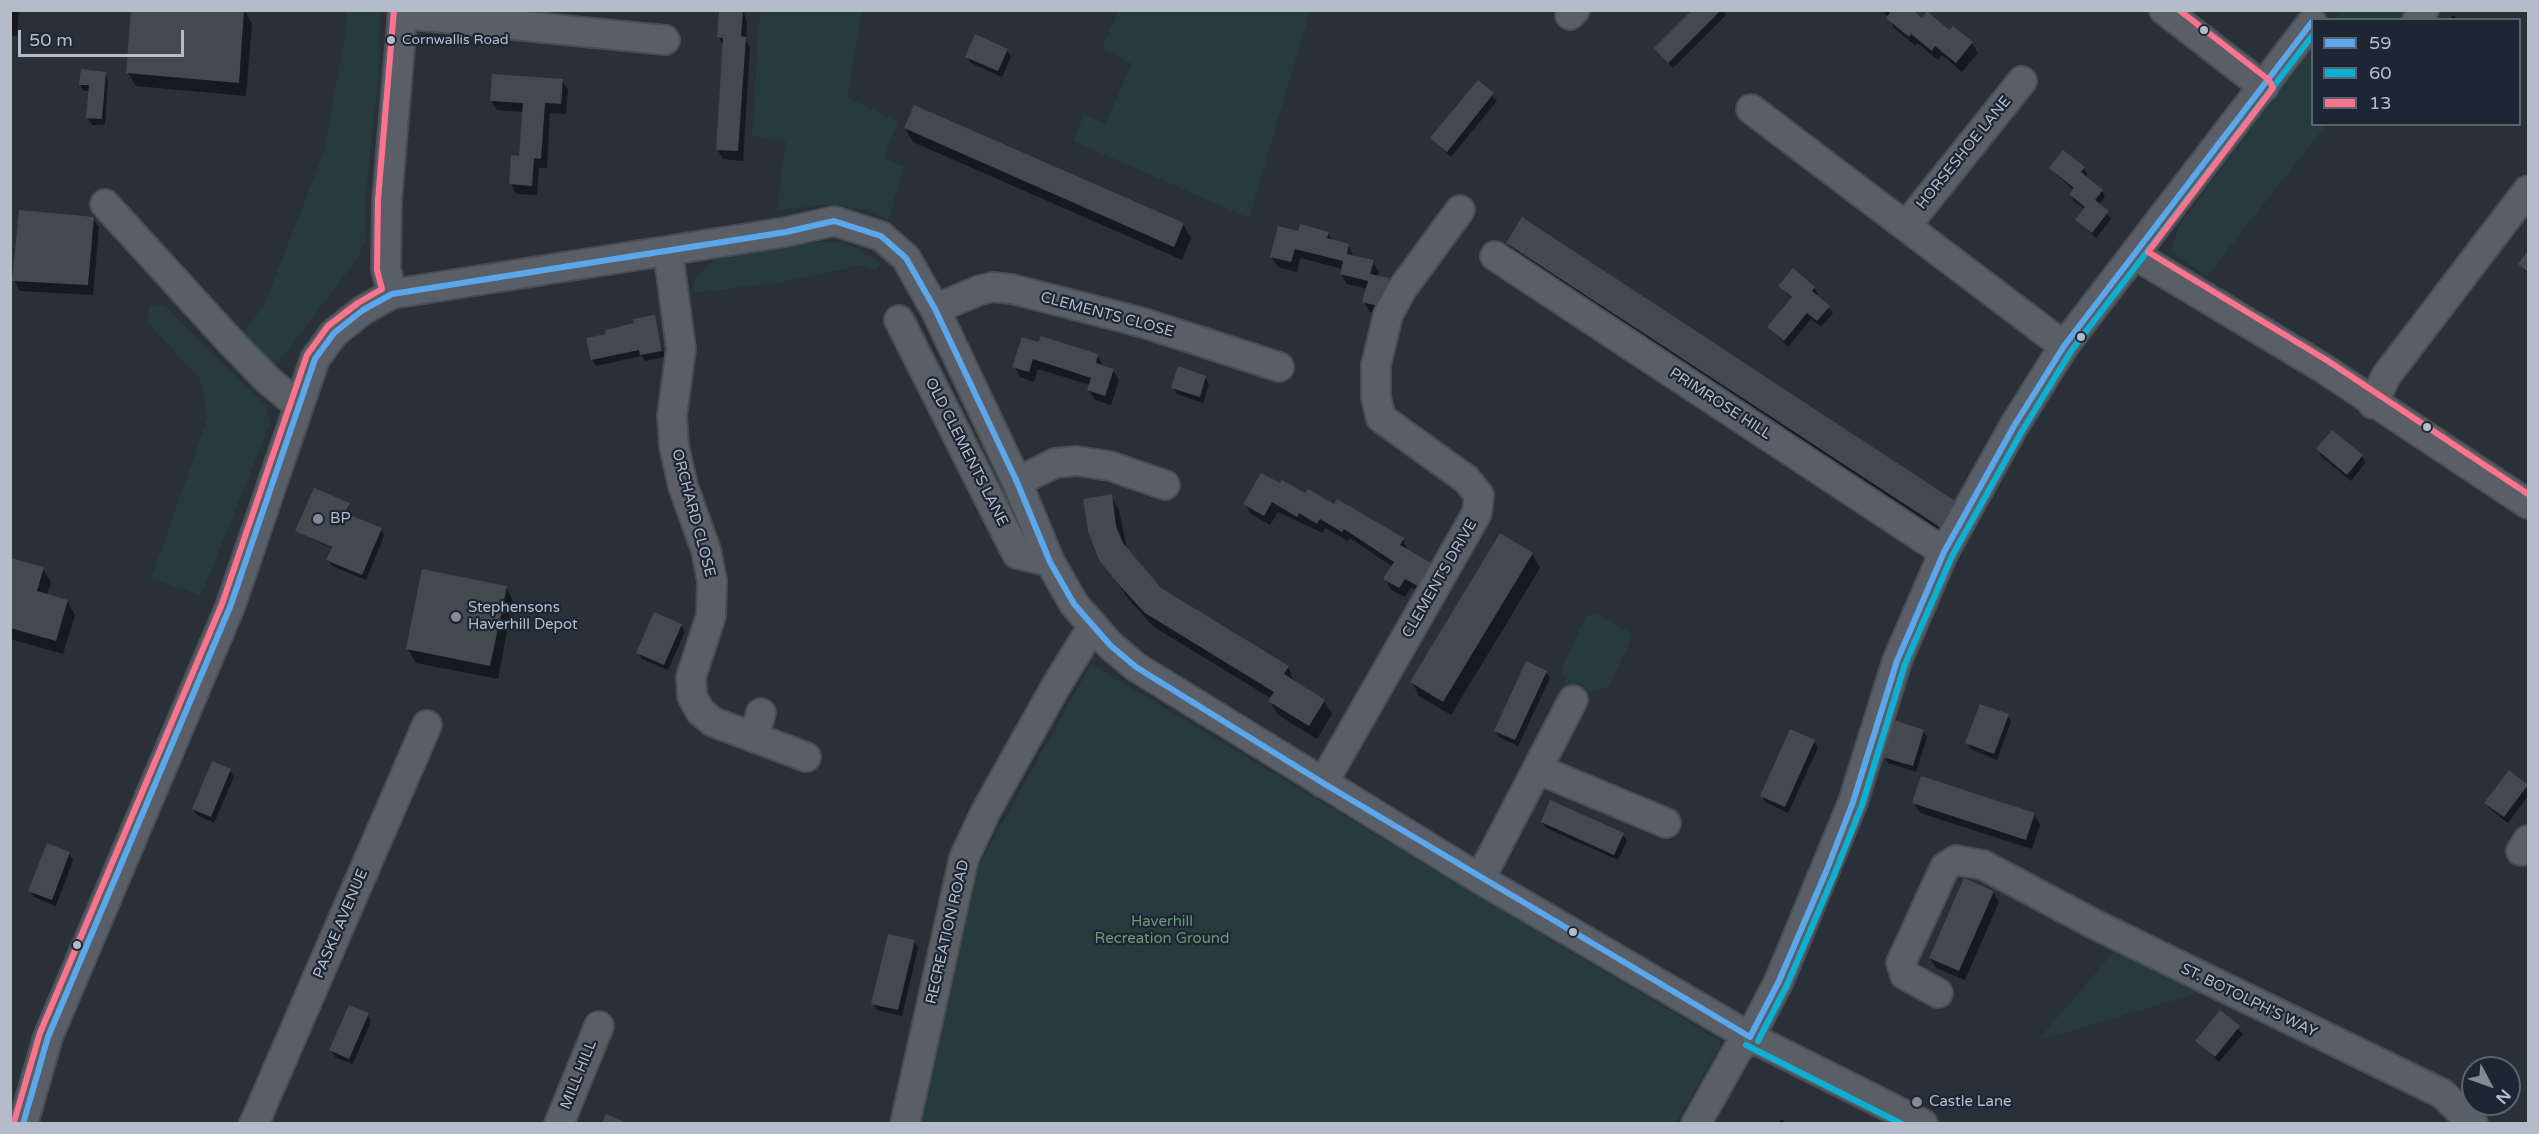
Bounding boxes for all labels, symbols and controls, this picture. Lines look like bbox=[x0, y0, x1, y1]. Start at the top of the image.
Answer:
scale bar bbox=[21, 18, 188, 56]
legend bbox=[2311, 18, 2521, 126]
unlabelled marker bbox=[2198, 24, 2210, 36]
text: 50 m bbox=[29, 29, 73, 51]
place label: Cornwallis Road bbox=[402, 32, 509, 48]
text: 59 bbox=[2369, 32, 2392, 54]
marker: Cornwallis Road bbox=[385, 34, 397, 46]
text: 60 bbox=[2369, 62, 2392, 84]
text: 13 bbox=[2369, 92, 2392, 114]
street label: HORSESHOE LANE bbox=[1913, 93, 2015, 213]
street label: CLEMENTS CLOSE bbox=[1038, 289, 1176, 341]
unlabelled marker bbox=[2075, 331, 2087, 343]
street label: PRIMROSE HILL bbox=[1666, 364, 1774, 444]
street label: OLD CLEMENTS LANE bbox=[921, 375, 1011, 529]
unlabelled marker bbox=[2421, 421, 2433, 433]
street label: ORCHARD CLOSE bbox=[667, 447, 719, 579]
place label: BP bbox=[330, 510, 350, 528]
marker: BP bbox=[311, 512, 325, 526]
street label: CLEMENTS DRIVE bbox=[1399, 517, 1481, 641]
place label: Stephensons Haverhill Depot bbox=[468, 599, 578, 634]
marker: Stephensons Haverhill Depot bbox=[449, 610, 463, 624]
street label: RECREATION ROAD bbox=[923, 858, 973, 1006]
street label: PASKE AVENUE bbox=[310, 867, 372, 981]
park label: Haverhill Recreation Ground bbox=[1095, 913, 1229, 948]
unlabelled marker bbox=[1567, 926, 1579, 938]
unlabelled marker bbox=[71, 939, 83, 951]
street label: ST. BOTOLPH'S WAY bbox=[2178, 960, 2320, 1042]
street label: MILL HILL bbox=[557, 1038, 601, 1112]
north arrow bbox=[2461, 1056, 2521, 1116]
text: N bbox=[2491, 1085, 2515, 1108]
place label: Castle Lane bbox=[1929, 1093, 2012, 1111]
marker: Castle Lane bbox=[1910, 1095, 1924, 1109]

